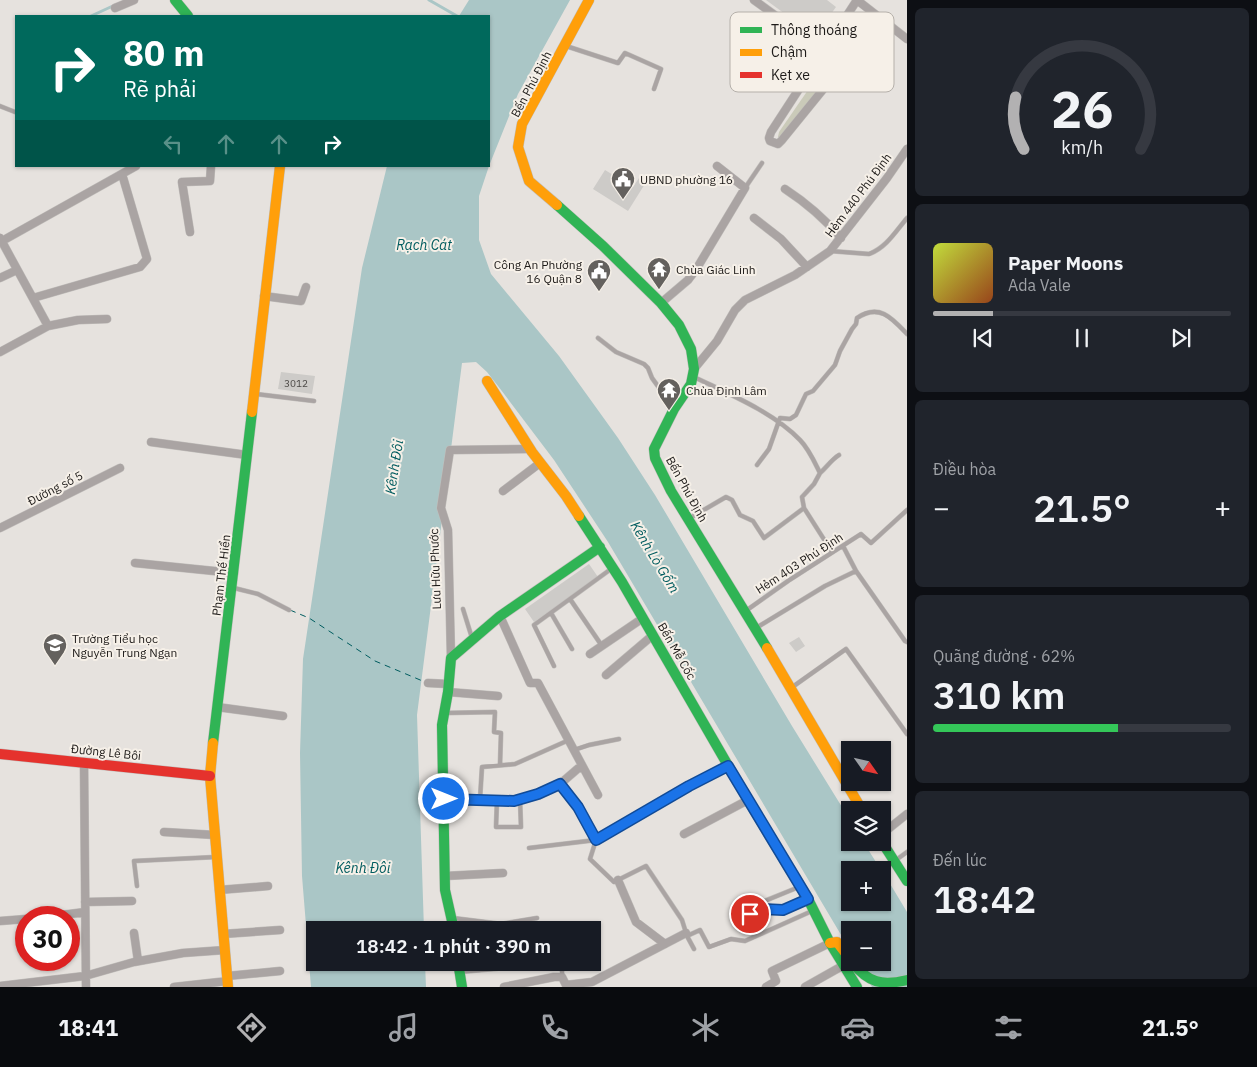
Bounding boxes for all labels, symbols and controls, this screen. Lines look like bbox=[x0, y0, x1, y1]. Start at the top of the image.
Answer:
legend bbox=[730, 12, 894, 92]
text: Thông thoáng bbox=[771, 21, 858, 39]
text: 80 m bbox=[123, 30, 205, 76]
icon: right bbox=[40, 35, 105, 100]
text: Chậm bbox=[771, 43, 807, 61]
street label: Bến Phú Định bbox=[507, 48, 555, 120]
text: Kẹt xe bbox=[771, 66, 810, 84]
text: Rẽ phải bbox=[123, 74, 197, 103]
text: 26 bbox=[1051, 75, 1113, 142]
icon: left bbox=[159, 130, 187, 158]
icon: ahead bbox=[212, 130, 240, 158]
icon: ahead bbox=[265, 130, 293, 158]
icon: right bbox=[318, 130, 346, 158]
text: km/h bbox=[1061, 136, 1103, 159]
street label: Hẻm 440 Phú Định bbox=[822, 150, 894, 240]
public building icon: UBND phường 16 bbox=[610, 166, 636, 200]
place label: UBND phường 16 bbox=[640, 172, 733, 187]
water label: Rạch Cát bbox=[396, 236, 452, 254]
text: Paper Moons bbox=[1008, 251, 1123, 275]
temple icon: Chùa Giác Linh bbox=[646, 256, 672, 290]
place label: Công An Phường 16 Quận 8 bbox=[494, 257, 583, 286]
public building icon: Công An Phường 16 Quận 8 bbox=[586, 258, 612, 292]
place label: Chùa Giác Linh bbox=[676, 262, 756, 277]
text: Ada Vale bbox=[1008, 275, 1071, 295]
icon: previous bbox=[969, 324, 997, 352]
icon: pause bbox=[1068, 324, 1096, 352]
icon: next bbox=[1167, 324, 1195, 352]
house number: 3012 bbox=[284, 377, 308, 390]
temple icon: Chùa Định Lâm bbox=[656, 377, 682, 411]
place label: Chùa Định Lâm bbox=[686, 383, 767, 398]
water label: Kênh Đôi bbox=[381, 438, 407, 496]
street label: Bến Phú Định bbox=[663, 454, 711, 524]
text: Điều hòa bbox=[933, 459, 996, 479]
street label: Đường số 5 bbox=[25, 468, 85, 508]
text: 21.5° bbox=[1033, 483, 1131, 532]
text: − bbox=[933, 489, 950, 526]
text: + bbox=[1214, 489, 1231, 526]
water label: Kênh Lò Gốm bbox=[626, 518, 684, 596]
street label: Lưu Hữu Phước bbox=[426, 528, 444, 610]
street label: Hẻm 403 Phú Định bbox=[752, 529, 846, 597]
street label: Phạm Thế Hiển bbox=[209, 533, 233, 617]
street label: Bến Mễ Cốc bbox=[655, 620, 699, 682]
place label: Trường Tiểu học Nguyễn Trung Ngạn bbox=[72, 631, 177, 660]
school or university icon: Trường Tiểu học Nguyễn Trung Ngạn bbox=[42, 632, 68, 666]
text: Quãng đường · 62% bbox=[933, 646, 1075, 666]
text: 310 km bbox=[933, 670, 1065, 719]
street label: Đường Lê Bôi bbox=[70, 741, 142, 763]
north arrow bbox=[841, 741, 891, 791]
map controls bbox=[841, 741, 891, 971]
position arrow bbox=[417, 772, 469, 824]
button: layers bbox=[841, 801, 891, 851]
text: Đến lúc bbox=[933, 850, 987, 870]
water label: Kênh Đôi bbox=[336, 859, 391, 877]
button: + bbox=[841, 861, 891, 911]
text: 18:42 bbox=[933, 874, 1036, 923]
pin bbox=[729, 893, 771, 935]
icon: arrive bbox=[736, 900, 764, 928]
speed limit sign: 30 bbox=[15, 906, 80, 971]
button: − bbox=[841, 921, 891, 971]
text: 18:42 · 1 phút · 390 m bbox=[356, 934, 551, 958]
icon: directions bbox=[234, 1010, 269, 1045]
icon: music bbox=[386, 1010, 421, 1045]
icon: phone bbox=[537, 1010, 572, 1045]
icon: climate bbox=[688, 1010, 723, 1045]
icon: car bbox=[840, 1010, 875, 1045]
icon: filters bbox=[991, 1010, 1026, 1045]
text: 18:41 bbox=[58, 1013, 118, 1042]
text: 21.5° bbox=[1142, 1013, 1199, 1042]

